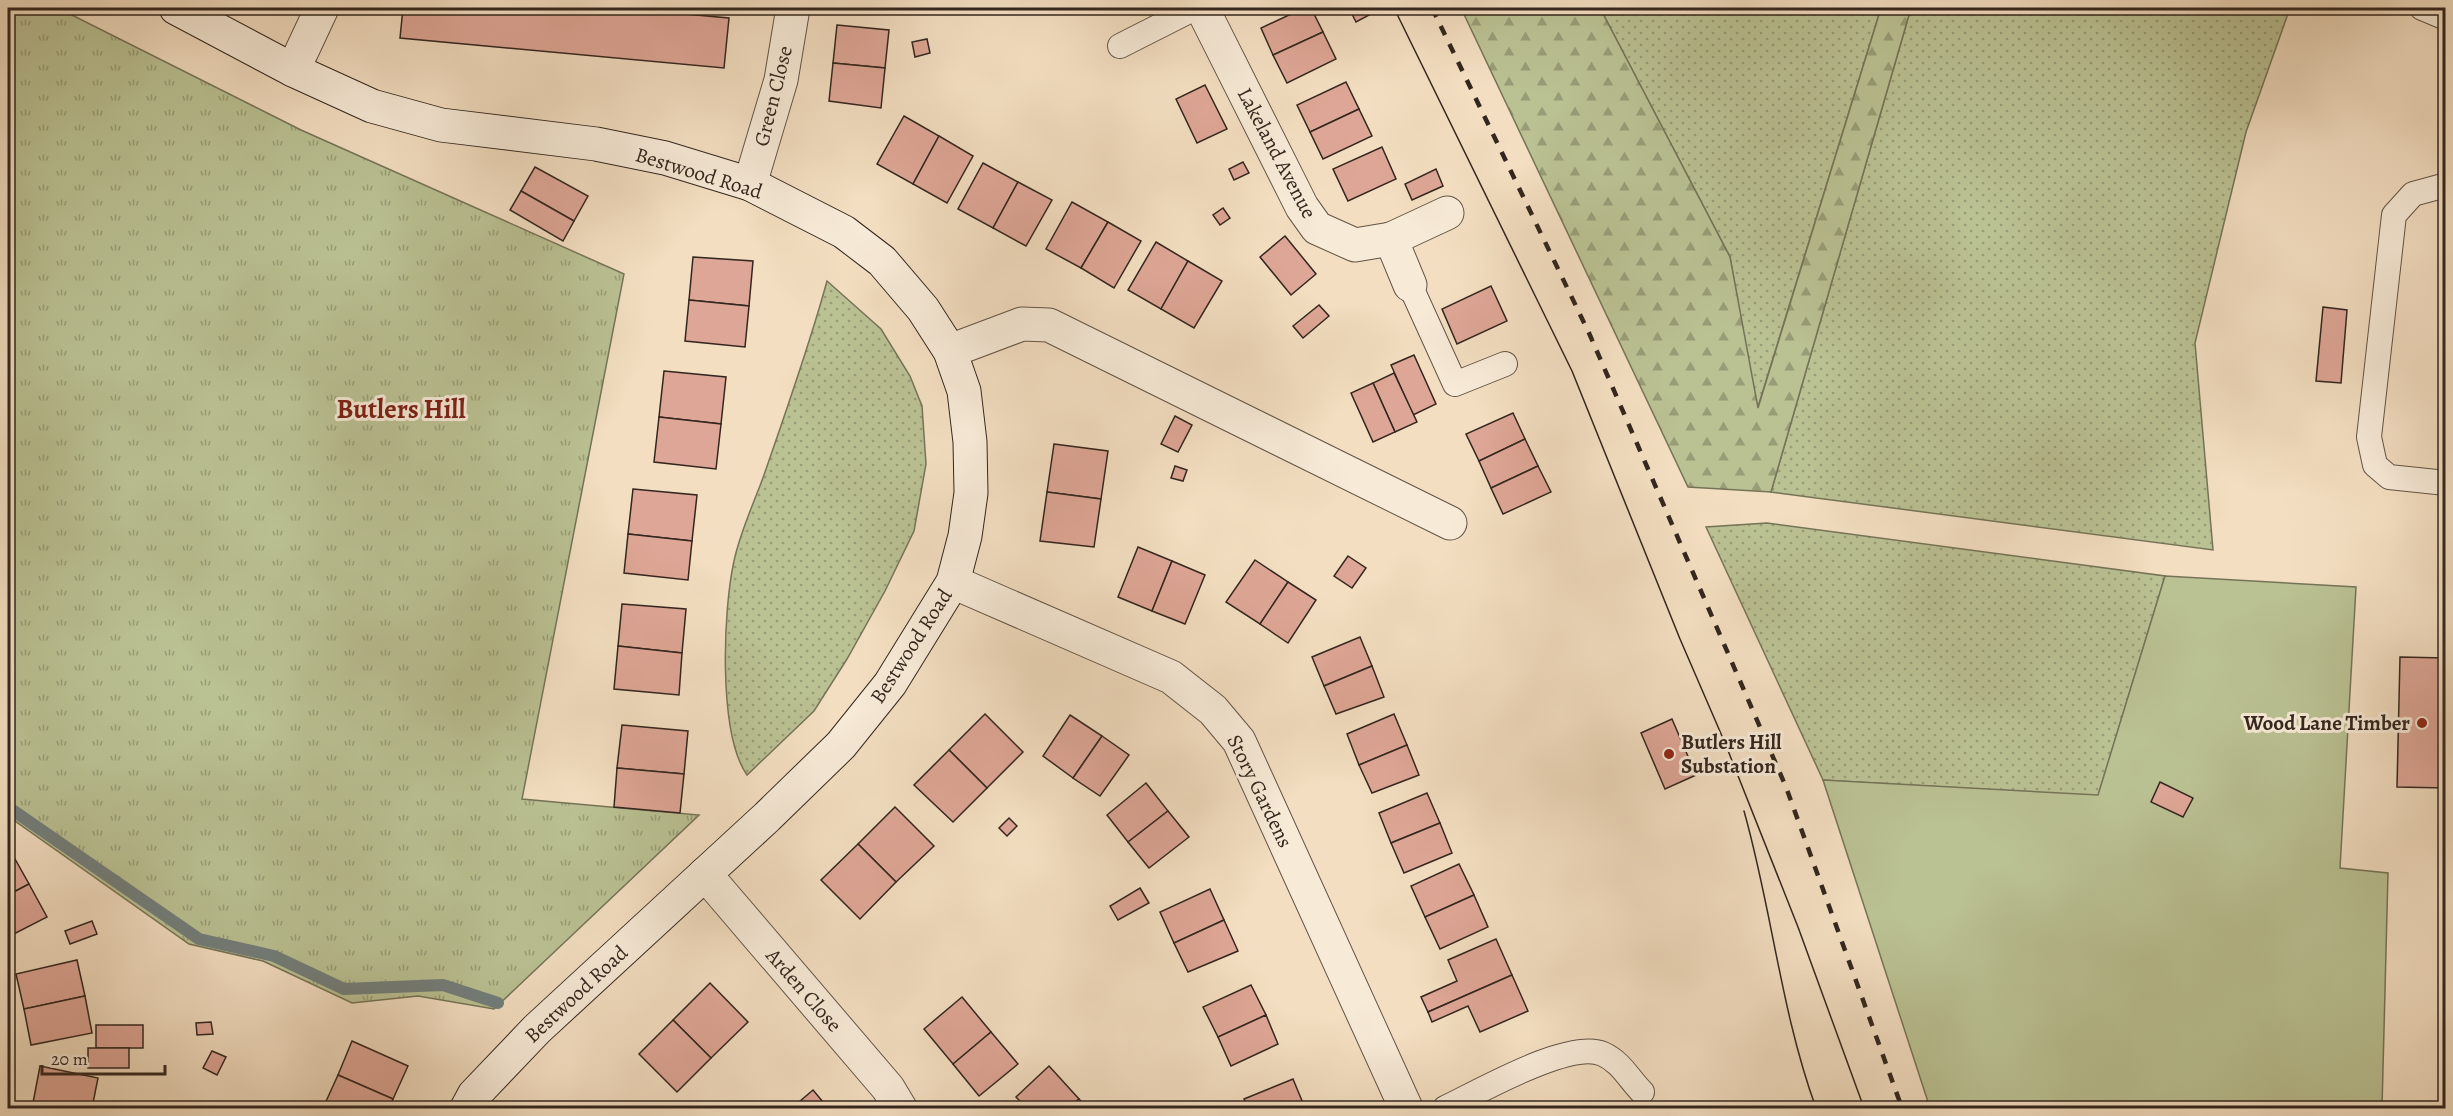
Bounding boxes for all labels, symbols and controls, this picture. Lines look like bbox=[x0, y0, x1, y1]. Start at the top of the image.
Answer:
street label: Green Close bbox=[747, 43, 799, 149]
street label: Lakeland Avenue bbox=[1231, 83, 1323, 223]
street label: Bestwood Road bbox=[632, 140, 767, 206]
district label: Butlers Hill bbox=[336, 391, 466, 427]
street label: Bestwood Road bbox=[863, 583, 959, 709]
place label: Wood Lane Timber bbox=[2243, 709, 2410, 737]
marker: Wood Lane Timber bbox=[2415, 716, 2429, 730]
place label: Butlers Hill Substation bbox=[1681, 728, 1782, 780]
street label: Story Gardens bbox=[1221, 730, 1299, 852]
marker: Butlers Hill Substation bbox=[1662, 747, 1676, 761]
street label: Bestwood Road bbox=[518, 938, 634, 1049]
street label: Arden Close bbox=[759, 941, 848, 1038]
scale bar bbox=[42, 1038, 165, 1076]
text: 20 m bbox=[51, 1047, 88, 1071]

